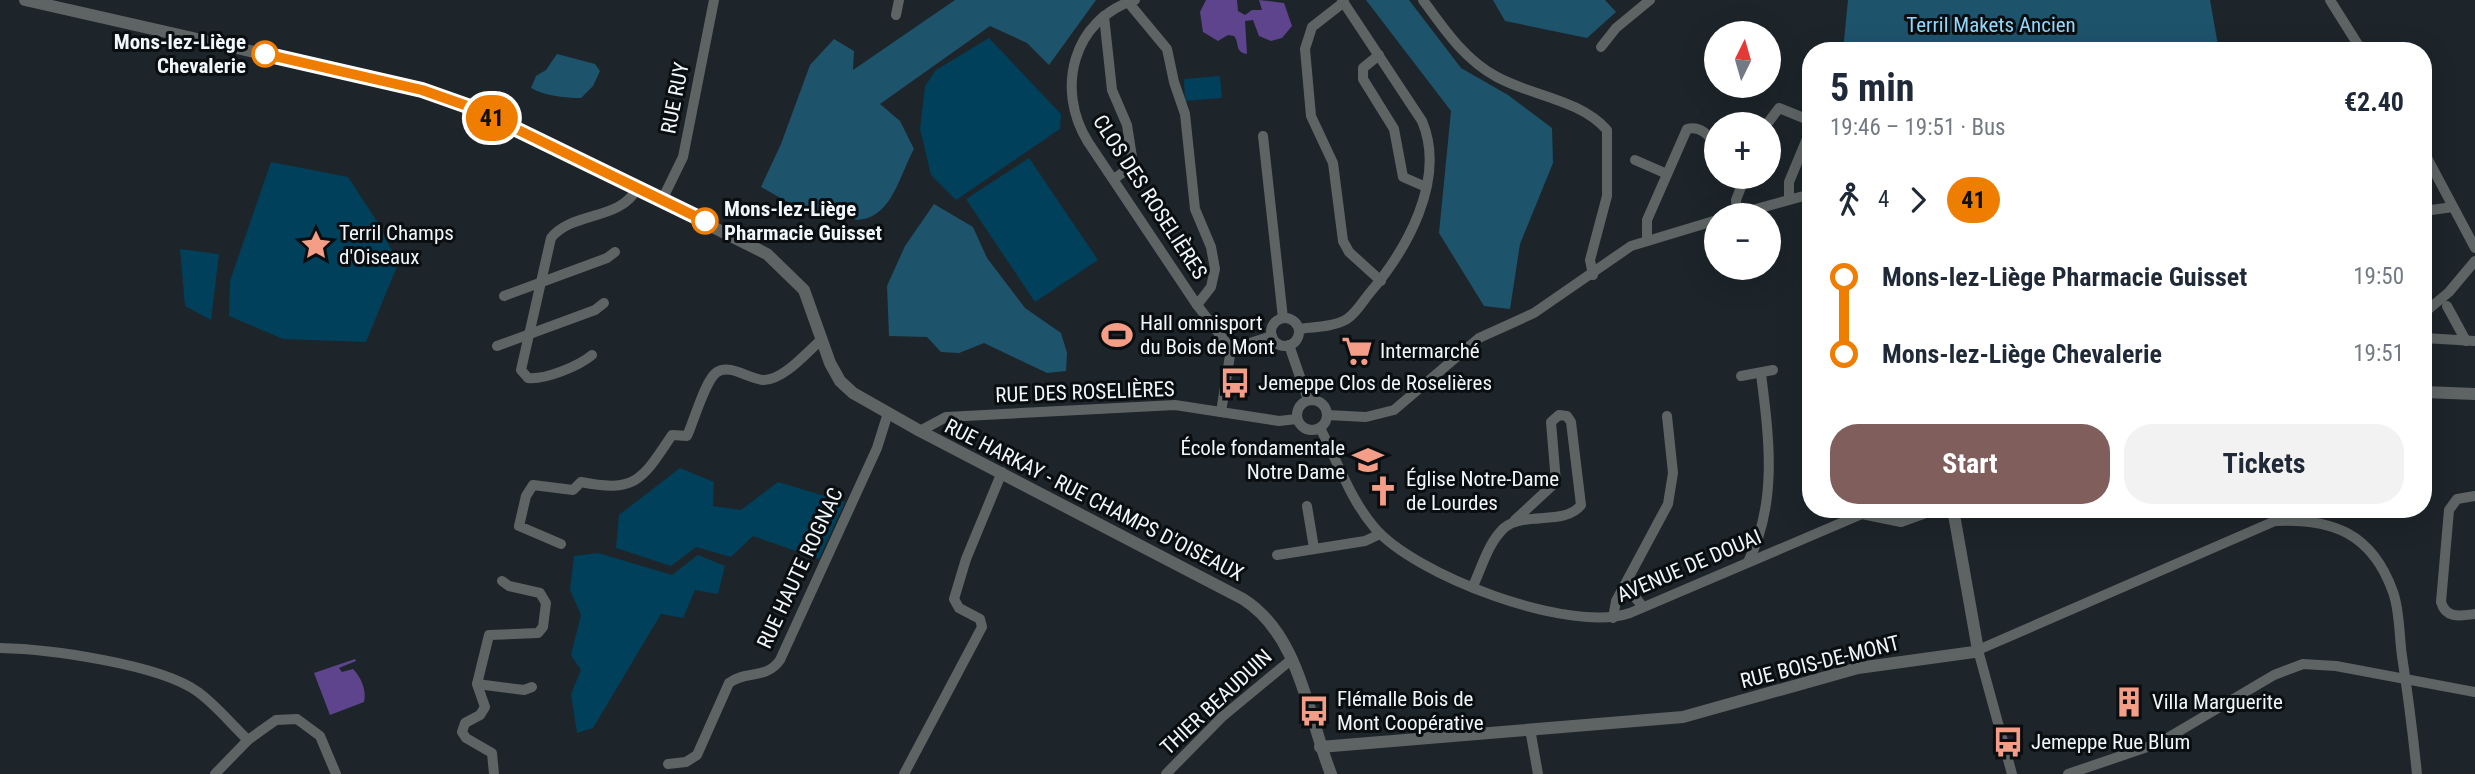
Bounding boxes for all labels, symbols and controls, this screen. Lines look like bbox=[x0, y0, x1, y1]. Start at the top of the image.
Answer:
park label: Terril Makets Ancien bbox=[1906, 13, 2076, 37]
north arrow bbox=[1704, 21, 1782, 98]
map controls bbox=[1704, 21, 1781, 280]
place label: Mons-lez-Liège Chevalerie bbox=[114, 30, 246, 78]
marker: Mons-lez-Liège Chevalerie bbox=[252, 41, 278, 67]
street label: RUE RUY bbox=[656, 60, 694, 136]
text: 5 min bbox=[1830, 66, 1914, 110]
text: €2.40 bbox=[2344, 87, 2404, 117]
line badge: 41 bbox=[461, 95, 524, 141]
text: 41 bbox=[480, 104, 504, 132]
street label: CLOS DES ROSELIÈRES bbox=[1088, 110, 1212, 284]
button: + bbox=[1704, 112, 1781, 189]
text: 19:46 – 19:51 · Bus bbox=[1830, 114, 2006, 141]
icon: walk bbox=[1830, 181, 1868, 219]
icon: forward bbox=[1899, 181, 1937, 219]
text: 4 bbox=[1878, 186, 1889, 213]
text: 41 bbox=[1961, 186, 1986, 214]
place label: Mons-lez-Liège Pharmacie Guisset bbox=[724, 197, 882, 245]
button: − bbox=[1704, 203, 1781, 280]
marker: Mons-lez-Liège Pharmacie Guisset bbox=[692, 208, 718, 234]
place label: Terril Champs d'Oiseaux bbox=[339, 221, 454, 269]
place icon: Terril Champs d'Oiseaux bbox=[299, 228, 333, 262]
text: Mons-lez-Liège Pharmacie Guisset bbox=[1882, 262, 2247, 292]
text: 19:50 bbox=[2353, 263, 2404, 290]
place label: Hall omnisport du Bois de Mont bbox=[1140, 311, 1274, 359]
sports icon: Hall omnisport du Bois de Mont bbox=[1100, 318, 1134, 352]
supermarket icon: Intermarché bbox=[1340, 334, 1374, 368]
place label: Intermarché bbox=[1380, 339, 1480, 363]
text: Mons-lez-Liège Chevalerie bbox=[1882, 339, 2162, 369]
text: 19:51 bbox=[2353, 340, 2404, 367]
bus stop icon: Jemeppe Clos de Roselières bbox=[1218, 366, 1252, 400]
place label: Jemeppe Clos de Roselières bbox=[1258, 371, 1492, 395]
street label: RUE DES ROSELIÈRES bbox=[995, 377, 1175, 407]
street label: RUE HARKAY - RUE CHAMPS D'OISEAUX bbox=[941, 414, 1247, 586]
button: Start bbox=[1830, 424, 2110, 504]
button: Tickets bbox=[2124, 424, 2404, 504]
place label: École fondamentale Notre Dame bbox=[1180, 436, 1345, 484]
school or university icon: École fondamentale Notre Dame bbox=[1351, 443, 1385, 477]
place label: Église Notre-Dame de Lourdes bbox=[1406, 467, 1559, 515]
church icon: Église Notre-Dame de Lourdes bbox=[1366, 474, 1400, 508]
street label: RUE HAUTE ROGNAC bbox=[752, 484, 848, 652]
street label: AVENUE DE DOUAI bbox=[1613, 525, 1765, 607]
street label: RUE BOIS-DE-MONT bbox=[1738, 631, 1902, 693]
street label: THIER BEAUDUIN bbox=[1155, 644, 1277, 760]
building icon: Villa Marguerite bbox=[2112, 685, 2146, 719]
place label: Flémalle Bois de Mont Coopérative bbox=[1337, 687, 1484, 735]
place label: Villa Marguerite bbox=[2152, 690, 2283, 714]
bus stop icon: Flémalle Bois de Mont Coopérative bbox=[1297, 694, 1331, 728]
bus stop icon: Jemeppe Rue Blum bbox=[1991, 725, 2025, 759]
place label: Jemeppe Rue Blum bbox=[2031, 730, 2190, 754]

